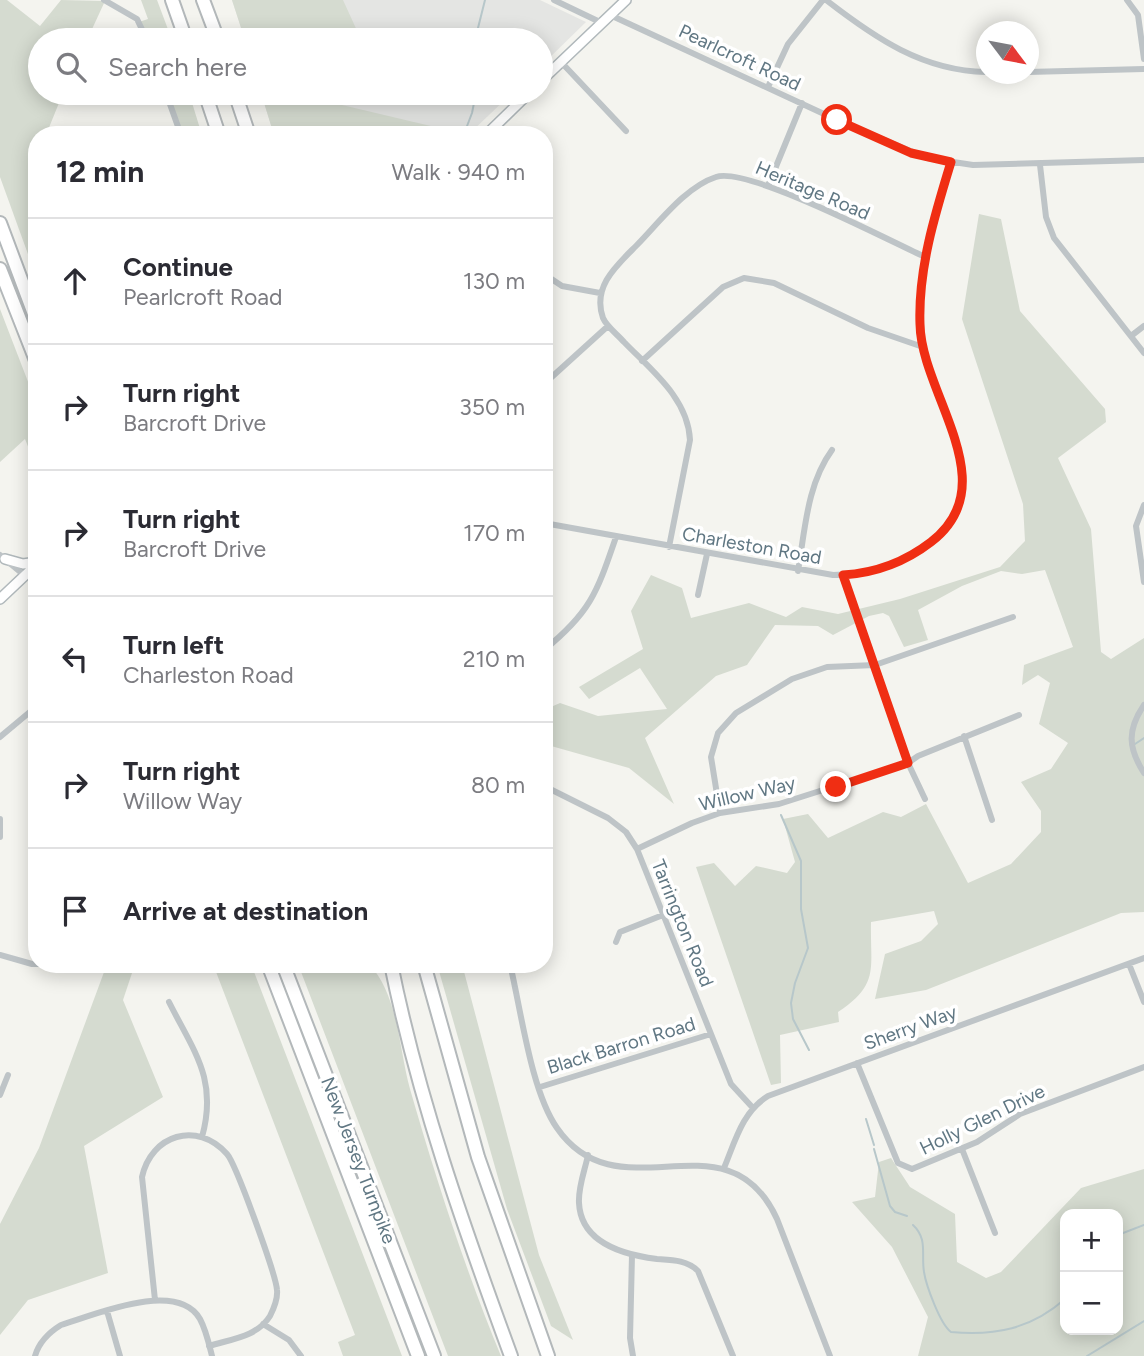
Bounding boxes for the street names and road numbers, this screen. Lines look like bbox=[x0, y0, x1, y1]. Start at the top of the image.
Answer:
street label: Pearlcroft Road bbox=[675, 19, 804, 96]
street label: Heritage Road bbox=[752, 156, 874, 225]
street label: Charleston Road bbox=[680, 522, 823, 569]
street label: Willow Way bbox=[697, 771, 798, 816]
street label: Tarrington Road bbox=[647, 856, 719, 990]
street label: Sherry Way bbox=[861, 1000, 960, 1055]
street label: Black Barron Road bbox=[544, 1012, 698, 1079]
street label: New Jersey Turnpike bbox=[316, 1073, 401, 1247]
street label: Holly Glen Drive bbox=[916, 1079, 1049, 1160]

